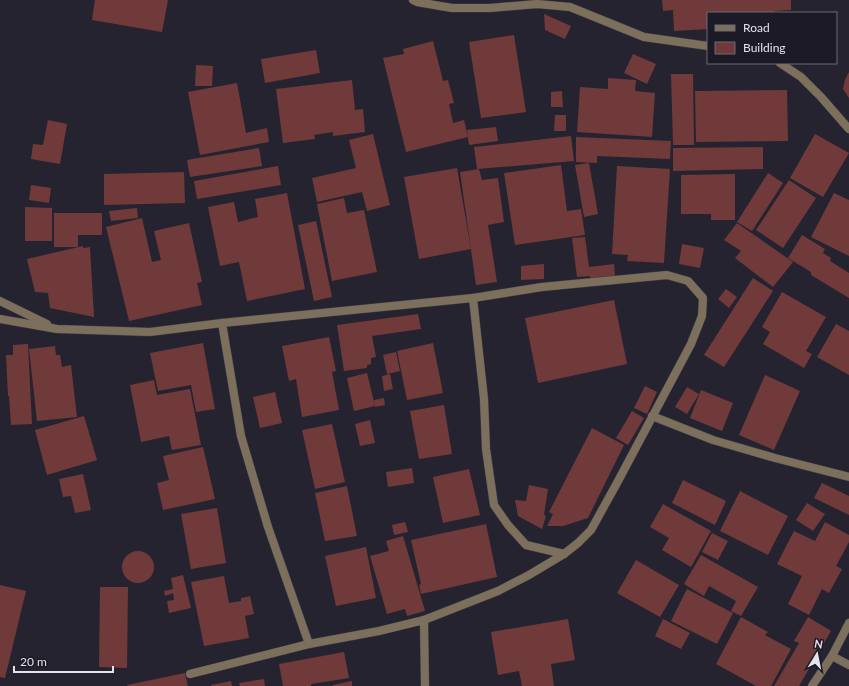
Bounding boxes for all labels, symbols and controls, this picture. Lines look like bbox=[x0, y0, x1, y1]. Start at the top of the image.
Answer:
legend bbox=[707, 12, 837, 64]
text: Road bbox=[743, 20, 770, 35]
text: Building bbox=[743, 40, 786, 55]
north arrow bbox=[797, 634, 837, 674]
text: N bbox=[814, 637, 824, 651]
scale bar bbox=[14, 648, 113, 674]
text: 20 m bbox=[20, 654, 47, 669]

